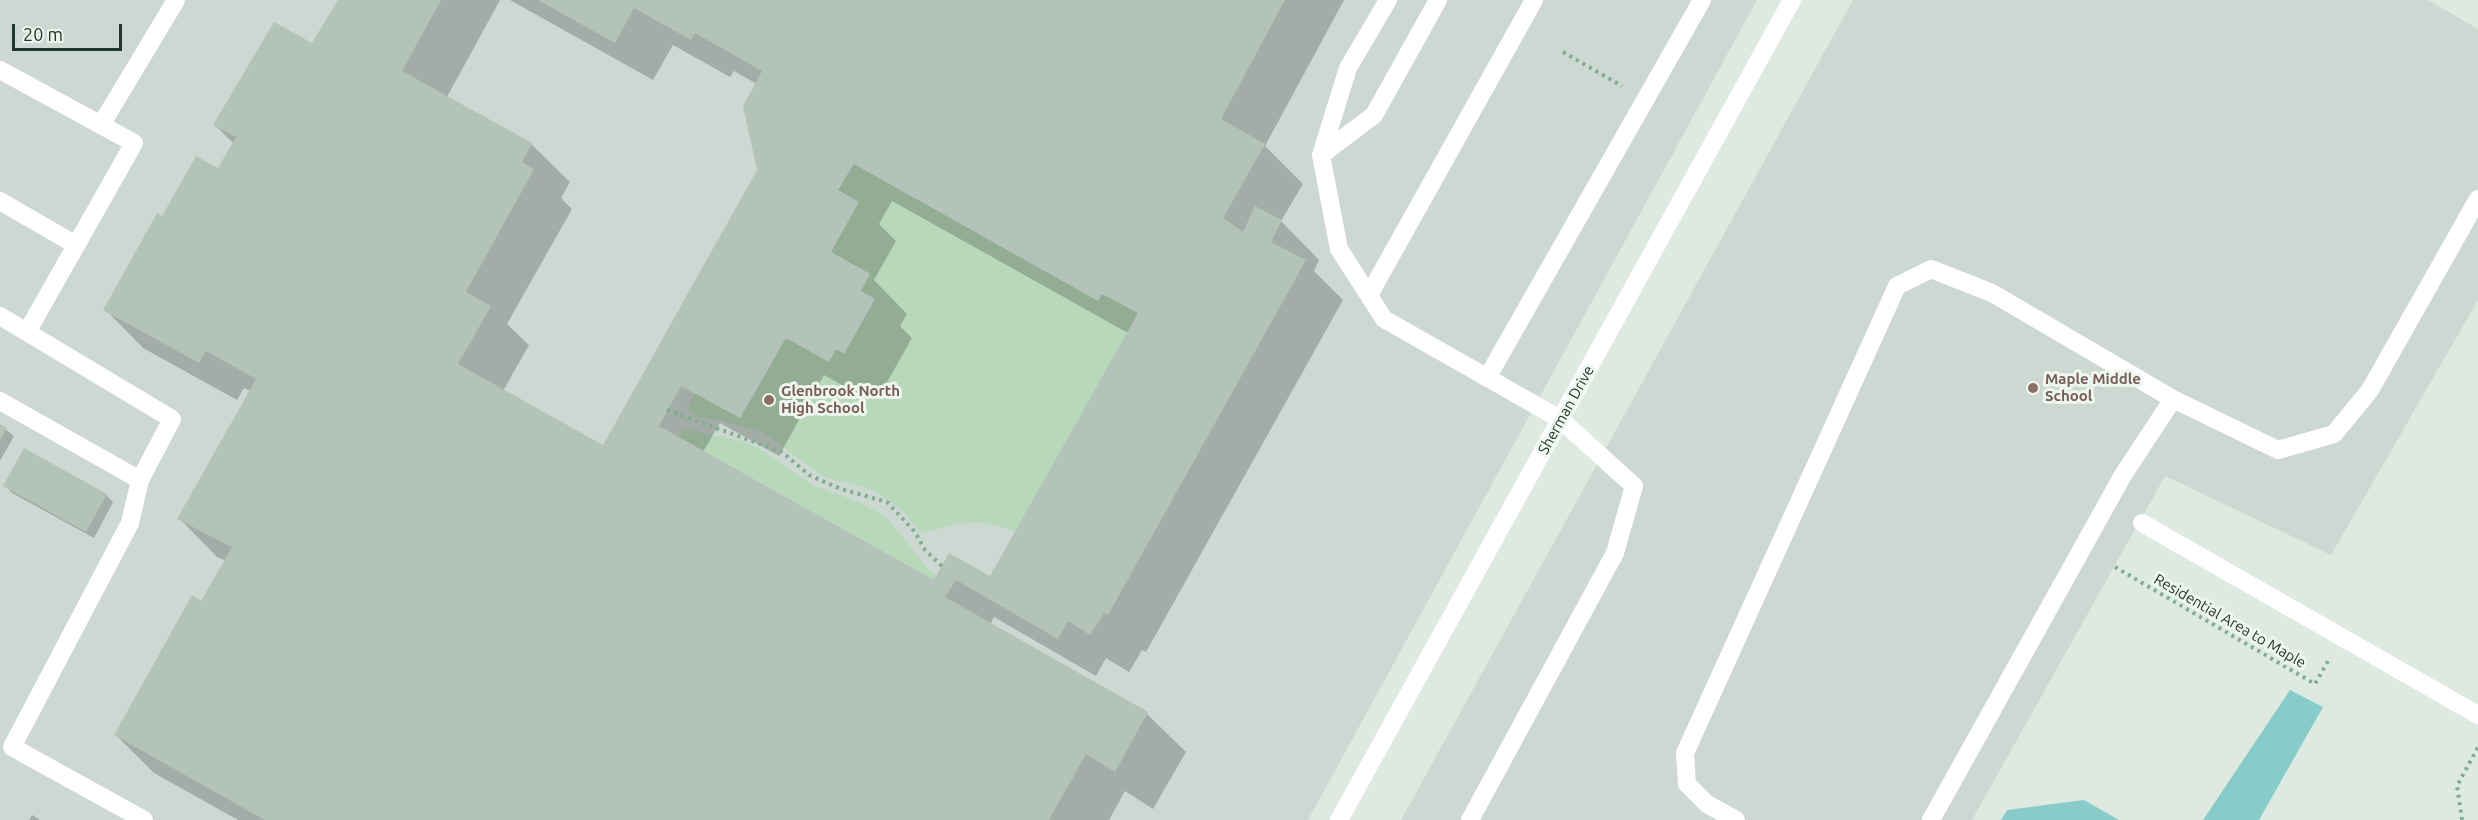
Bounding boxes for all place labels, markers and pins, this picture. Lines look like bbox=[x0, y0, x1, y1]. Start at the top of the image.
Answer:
place label: Maple Middle School bbox=[2045, 370, 2141, 405]
marker: Maple Middle School bbox=[2026, 381, 2040, 395]
place label: Glenbrook North High School bbox=[781, 382, 900, 417]
marker: Glenbrook North High School bbox=[762, 393, 776, 407]

